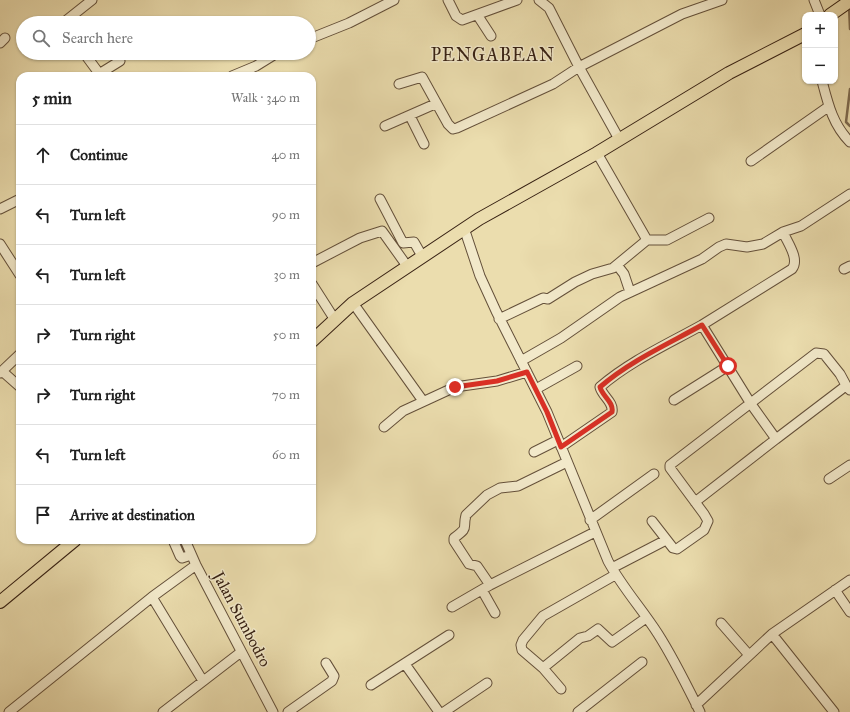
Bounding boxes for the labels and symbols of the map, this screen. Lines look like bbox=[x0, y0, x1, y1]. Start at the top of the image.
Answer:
district label: PENGABEAN bbox=[431, 44, 555, 66]
route start bbox=[719, 357, 737, 375]
route end bbox=[446, 378, 464, 396]
street label: Jalan Sumbodro bbox=[207, 566, 275, 670]

